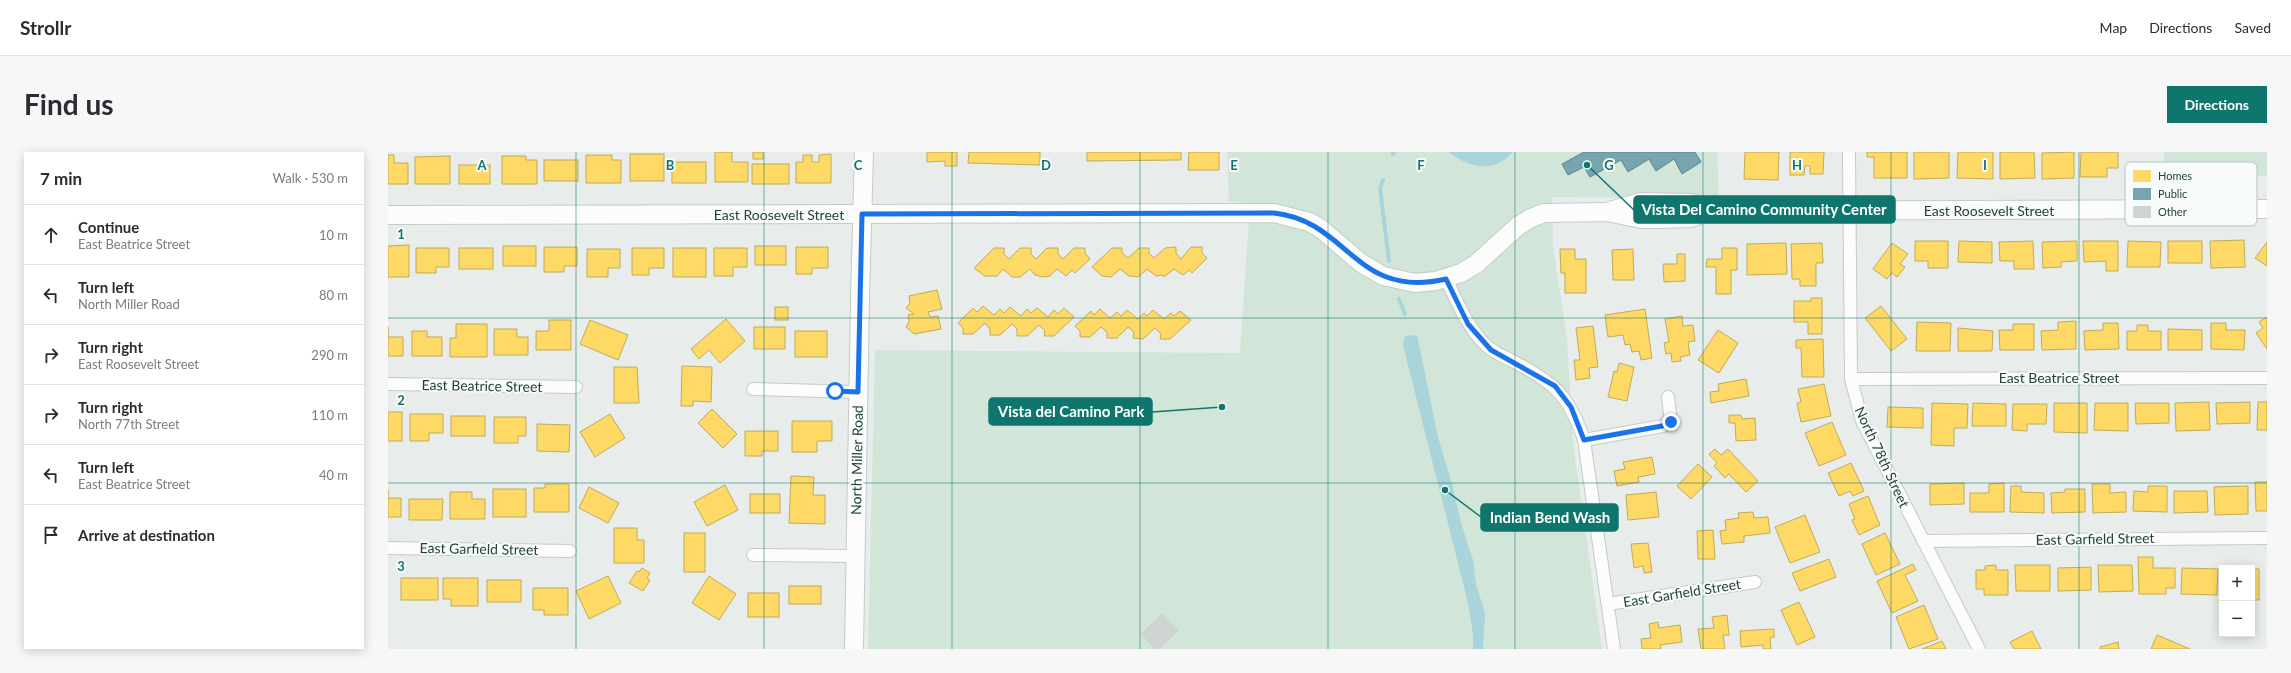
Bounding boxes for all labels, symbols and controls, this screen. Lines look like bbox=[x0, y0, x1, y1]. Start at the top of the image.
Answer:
text: Strollr bbox=[20, 16, 71, 39]
text: Map bbox=[2100, 19, 2127, 36]
text: Directions bbox=[2149, 19, 2212, 36]
text: Saved bbox=[2234, 19, 2271, 36]
button: Directions bbox=[2167, 86, 2267, 123]
text: Find us bbox=[24, 87, 114, 121]
text: A bbox=[476, 157, 487, 173]
text: B bbox=[666, 157, 675, 173]
text: C bbox=[854, 157, 863, 173]
text: D bbox=[1041, 157, 1051, 173]
text: E bbox=[1230, 157, 1238, 173]
text: F bbox=[1417, 157, 1425, 173]
text: G bbox=[1604, 157, 1614, 173]
text: H bbox=[1792, 157, 1802, 173]
text: I bbox=[1983, 157, 1987, 173]
legend bbox=[2125, 162, 2257, 226]
text: 7 min bbox=[40, 168, 82, 189]
text: Homes bbox=[2158, 169, 2192, 182]
text: Walk · 530 m bbox=[272, 170, 348, 186]
text: Public bbox=[2158, 187, 2187, 200]
callout: Vista Del Camino Community Center bbox=[1634, 196, 1895, 223]
text: Vista Del Camino Community Center bbox=[1640, 200, 1887, 218]
street label: East Roosevelt Street bbox=[1924, 202, 2054, 219]
text: Other bbox=[2158, 205, 2187, 218]
street label: East Roosevelt Street bbox=[714, 206, 844, 223]
text: Continue bbox=[78, 218, 139, 236]
icon: ahead bbox=[40, 224, 62, 246]
text: 1 bbox=[397, 226, 405, 242]
text: 10 m bbox=[319, 227, 348, 243]
text: East Beatrice Street bbox=[78, 236, 190, 252]
text: Turn left bbox=[78, 278, 134, 296]
icon: left bbox=[40, 284, 62, 306]
text: 80 m bbox=[319, 287, 348, 303]
text: North Miller Road bbox=[78, 296, 180, 312]
text: Turn right bbox=[78, 338, 143, 356]
icon: right bbox=[40, 344, 62, 366]
text: 290 m bbox=[311, 347, 348, 363]
text: East Roosevelt Street bbox=[78, 356, 199, 372]
street label: East Beatrice Street bbox=[1999, 369, 2119, 386]
street label: East Beatrice Street bbox=[422, 376, 542, 395]
route start bbox=[826, 382, 844, 400]
text: 2 bbox=[397, 392, 405, 408]
text: Turn right bbox=[78, 398, 143, 416]
callout: Vista del Camino Park bbox=[989, 398, 1152, 425]
text: Vista del Camino Park bbox=[997, 402, 1145, 420]
icon: right bbox=[40, 404, 62, 426]
street label: North 78th Street bbox=[1852, 404, 1913, 510]
street label: North Miller Road bbox=[847, 405, 866, 515]
text: 110 m bbox=[311, 407, 348, 423]
route end bbox=[1662, 413, 1680, 431]
text: North 77th Street bbox=[78, 416, 180, 432]
text: Turn left bbox=[78, 458, 134, 476]
icon: left bbox=[40, 464, 62, 486]
text: 40 m bbox=[319, 467, 348, 483]
text: East Beatrice Street bbox=[78, 476, 190, 492]
callout: Indian Bend Wash bbox=[1481, 504, 1618, 531]
text: Indian Bend Wash bbox=[1490, 508, 1610, 526]
icon: arrive bbox=[40, 524, 62, 546]
text: Arrive at destination bbox=[78, 526, 215, 544]
street label: East Garfield Street bbox=[2035, 529, 2155, 548]
street label: East Garfield Street bbox=[419, 539, 539, 558]
text: 3 bbox=[397, 558, 405, 574]
map controls bbox=[2219, 565, 2255, 637]
button: + bbox=[2219, 565, 2255, 601]
street label: East Garfield Street bbox=[1622, 575, 1742, 610]
button: − bbox=[2219, 601, 2255, 637]

